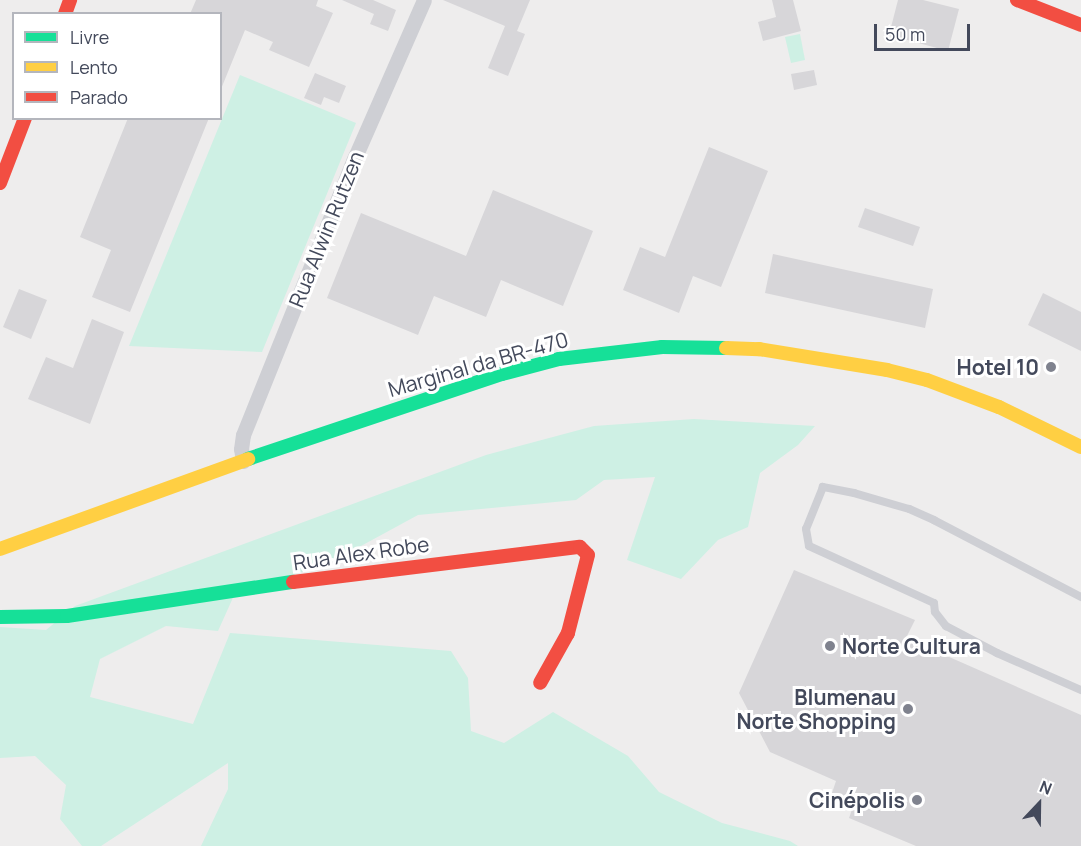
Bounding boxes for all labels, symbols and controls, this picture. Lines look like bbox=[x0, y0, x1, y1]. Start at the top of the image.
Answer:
legend bbox=[12, 12, 222, 120]
scale bar bbox=[877, 12, 973, 50]
text: 50 m bbox=[885, 22, 925, 46]
text: Livre bbox=[70, 25, 109, 49]
text: Lento bbox=[70, 55, 118, 79]
text: Parado bbox=[70, 85, 128, 109]
street label: Rua Alwin Rutzen bbox=[283, 147, 369, 311]
street label: Marginal da BR-470 bbox=[385, 326, 571, 402]
place label: Hotel 10 bbox=[957, 354, 1039, 380]
marker: Hotel 10 bbox=[1044, 360, 1058, 374]
street label: Rua Alex Robe bbox=[291, 531, 431, 575]
place label: Norte Cultura bbox=[842, 633, 981, 659]
marker: Norte Cultura bbox=[823, 639, 837, 653]
place label: Blumenau Norte Shopping bbox=[736, 684, 896, 734]
marker: Blumenau Norte Shopping bbox=[901, 702, 915, 716]
north arrow bbox=[1009, 774, 1069, 834]
text: N bbox=[1036, 775, 1055, 800]
place label: Cinépolis bbox=[809, 787, 905, 813]
marker: Cinépolis bbox=[910, 793, 924, 807]

